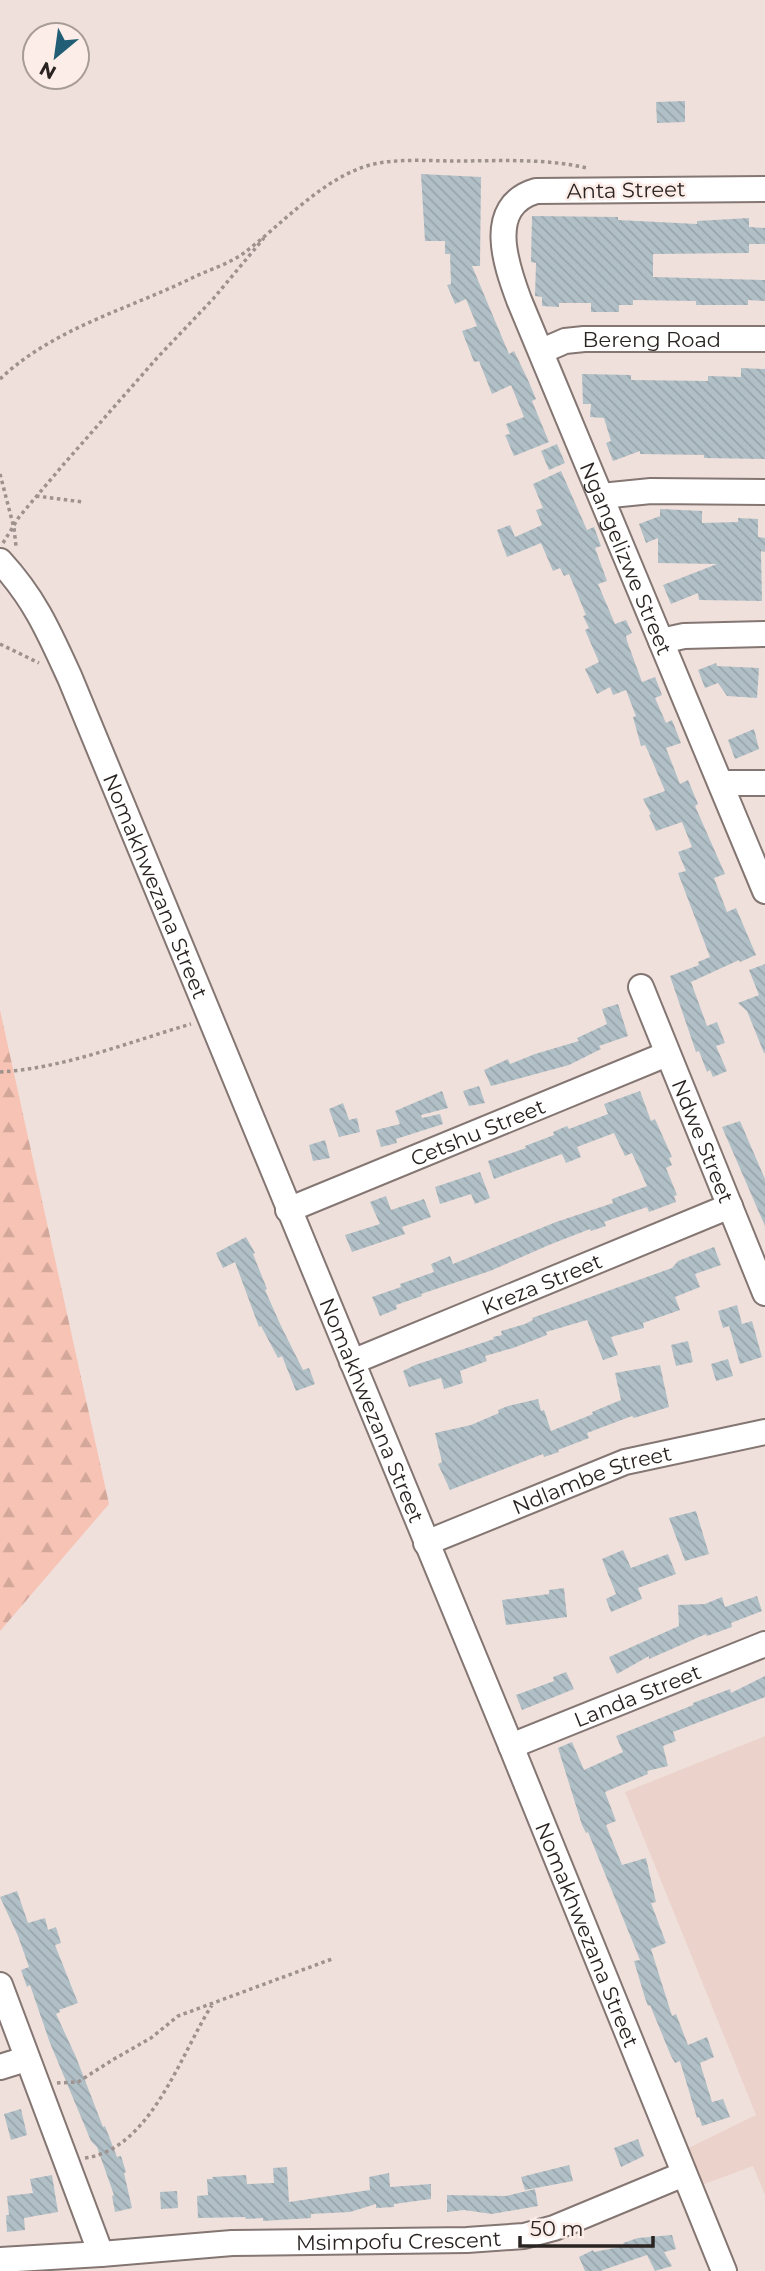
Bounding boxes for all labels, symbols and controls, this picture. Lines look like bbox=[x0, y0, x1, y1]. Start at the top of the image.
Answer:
north arrow bbox=[21, 21, 91, 91]
text: N bbox=[36, 57, 60, 84]
street label: Anta Street bbox=[566, 176, 686, 204]
street label: Bereng Road bbox=[583, 327, 721, 352]
street label: Ngangelizwe Street bbox=[575, 458, 678, 658]
street label: Nomakhwezana Street bbox=[98, 770, 213, 1002]
street label: Ndwe Street bbox=[667, 1075, 740, 1206]
street label: Cetshu Street bbox=[407, 1093, 549, 1171]
street label: Kreza Street bbox=[478, 1248, 605, 1320]
street label: Nomakhwezana Street bbox=[315, 1294, 430, 1526]
street label: Ndlambe Street bbox=[509, 1440, 674, 1519]
street label: Landa Street bbox=[570, 1659, 704, 1732]
street label: Nomakhwezana Street bbox=[531, 1818, 644, 2051]
scale bar bbox=[520, 2204, 653, 2248]
text: 50 m bbox=[530, 2216, 584, 2241]
street label: Msimpofu Crescent bbox=[296, 2225, 502, 2255]

